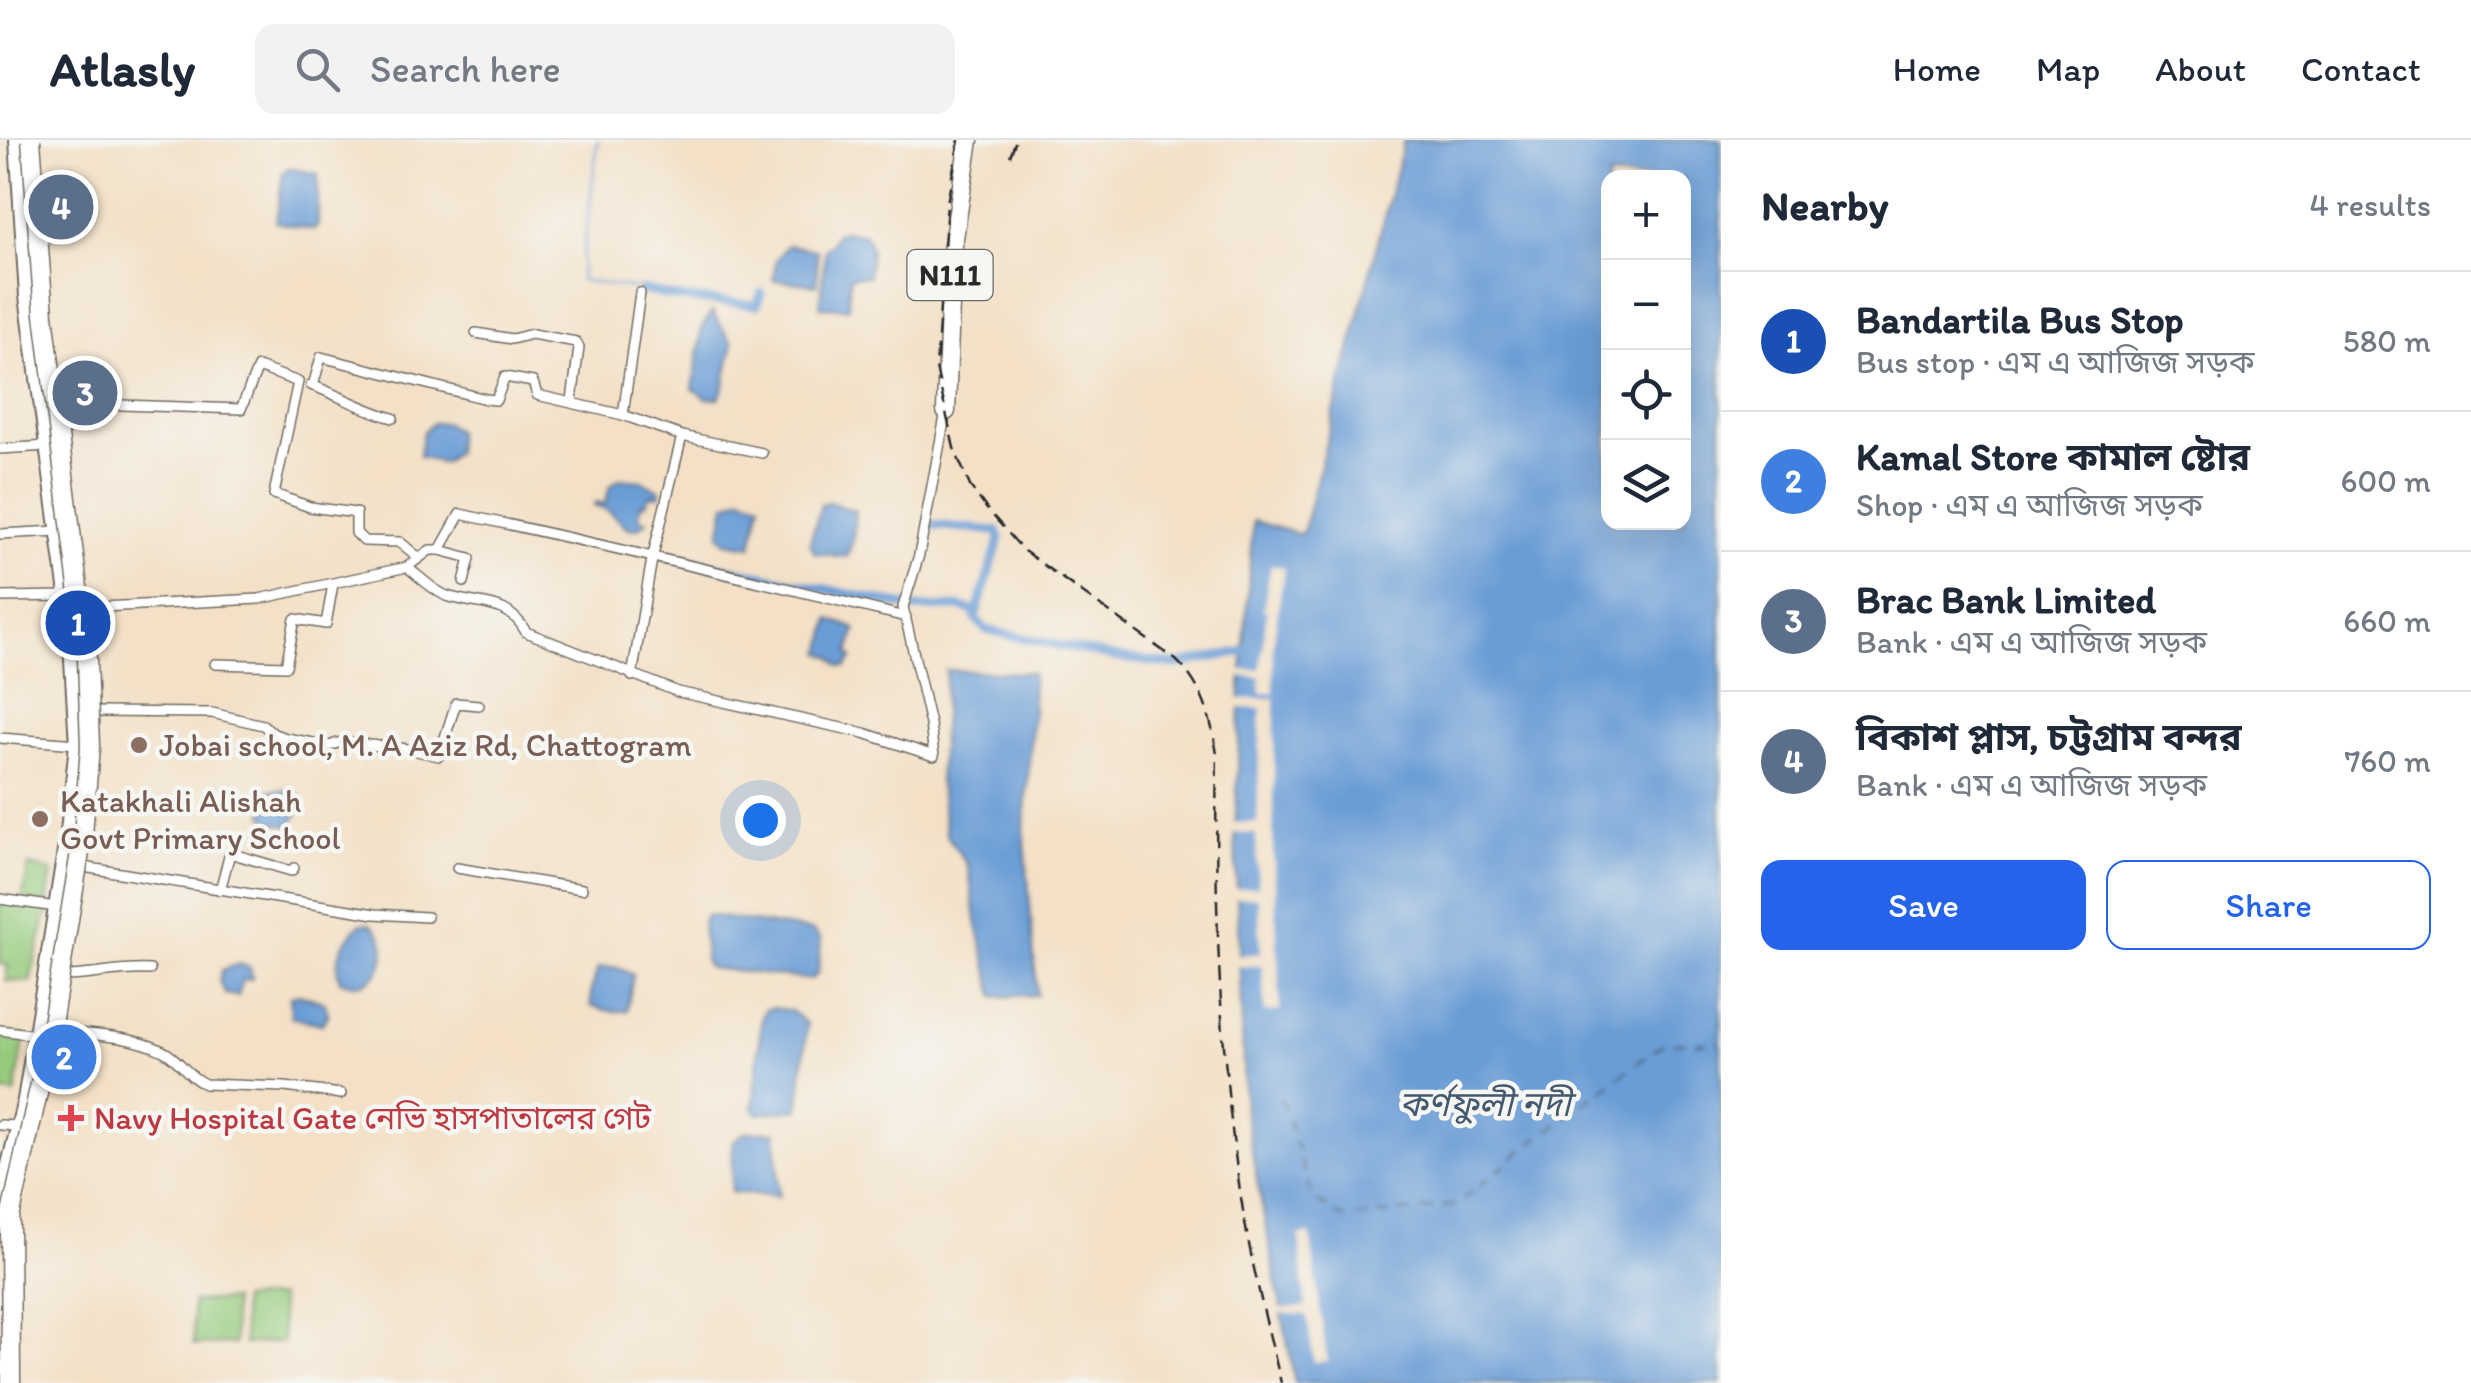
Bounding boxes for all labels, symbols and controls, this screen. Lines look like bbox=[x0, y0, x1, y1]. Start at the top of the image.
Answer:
search box bbox=[255, 24, 955, 114]
text: Atlasly bbox=[50, 40, 195, 98]
icon: search bbox=[290, 42, 345, 97]
text: Search here bbox=[370, 46, 561, 92]
text: Home bbox=[1893, 48, 1981, 90]
text: Map bbox=[2036, 48, 2100, 90]
text: About bbox=[2155, 48, 2246, 90]
text: Contact bbox=[2301, 48, 2421, 90]
pin: 4 bbox=[28, 170, 94, 244]
map controls bbox=[1601, 170, 1691, 530]
button: + bbox=[1601, 170, 1691, 260]
text: Nearby bbox=[1761, 180, 1888, 231]
text: 4 results bbox=[2310, 186, 2431, 224]
road number: N111 bbox=[908, 250, 992, 300]
button: − bbox=[1601, 260, 1691, 350]
text: Bandartila Bus Stop bbox=[1856, 297, 2184, 343]
text: 1 bbox=[1786, 322, 1801, 360]
text: 580 m bbox=[2343, 322, 2431, 360]
text: Bus stop · এম এ আজিজ সড়ক bbox=[1856, 343, 2255, 381]
button: locate bbox=[1601, 350, 1691, 440]
pin: 3 bbox=[52, 356, 118, 430]
text: Kamal Store কামাল ষ্টোর bbox=[1856, 434, 2250, 480]
button: layers bbox=[1601, 440, 1691, 530]
text: 2 bbox=[1785, 462, 1802, 500]
text: 600 m bbox=[2341, 462, 2431, 500]
text: Shop · এম এ আজিজ সড়ক bbox=[1856, 486, 2203, 524]
text: Brac Bank Limited bbox=[1856, 577, 2156, 623]
pin: 1 bbox=[46, 586, 110, 660]
text: 3 bbox=[1785, 602, 1802, 640]
text: 660 m bbox=[2343, 602, 2431, 640]
text: Bank · এম এ আজিজ সড়ক bbox=[1856, 623, 2207, 661]
text: বিকাশ প্লাস, চট্টগ্রাম বন্দর bbox=[1856, 714, 2242, 760]
place label: Jobai school, M. A Aziz Rd, Chattogram bbox=[159, 726, 692, 764]
marker: Jobai school, M. A Aziz Rd, Chattogram bbox=[128, 734, 150, 756]
text: 4 bbox=[1784, 742, 1803, 780]
text: 760 m bbox=[2344, 742, 2431, 780]
text: Bank · এম এ আজিজ সড়ক bbox=[1856, 766, 2207, 804]
place label: Katakhali Alishah Govt Primary School bbox=[60, 782, 341, 857]
your location bbox=[735, 795, 786, 846]
marker: Katakhali Alishah Govt Primary School bbox=[29, 808, 51, 830]
button: Save bbox=[1761, 860, 2086, 950]
button: Share bbox=[2106, 860, 2431, 950]
pin: 2 bbox=[32, 1020, 96, 1094]
water label: কর্ণফুলী নদী bbox=[1399, 1083, 1577, 1125]
place label: Navy Hospital Gate নেভি হাসপাতালের গেট bbox=[94, 1099, 652, 1137]
marker: Navy Hospital Gate নেভি হাসপাতালের গেট bbox=[58, 1105, 84, 1131]

